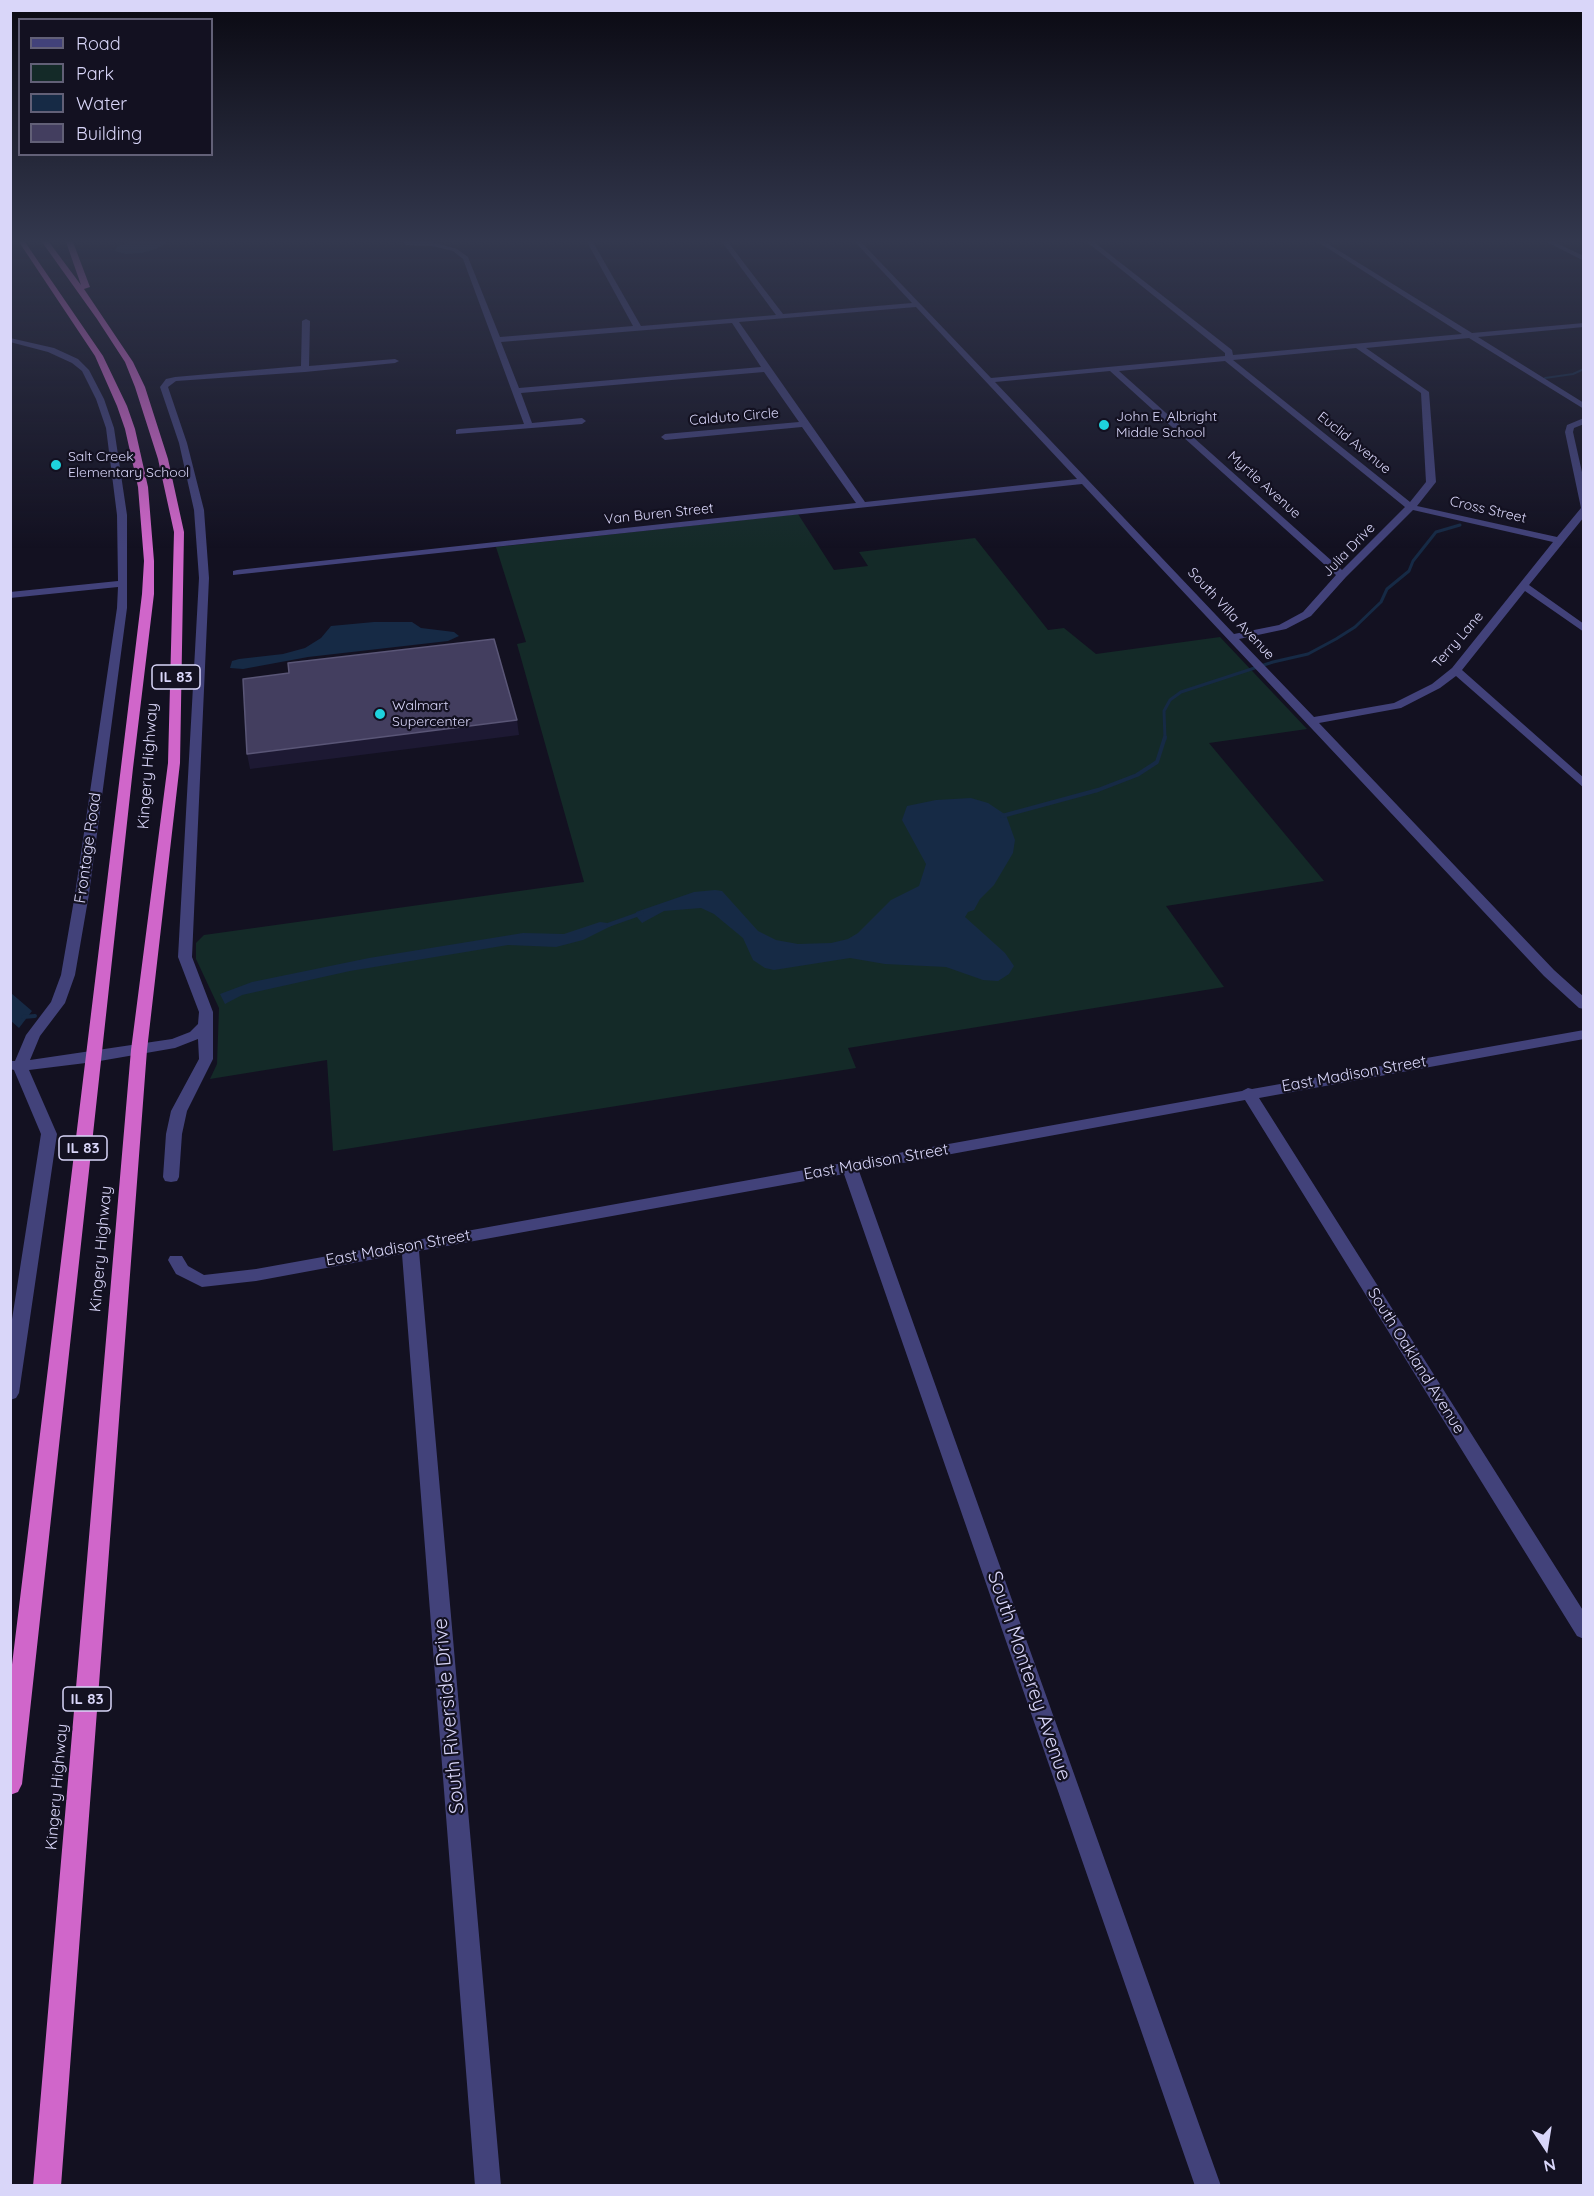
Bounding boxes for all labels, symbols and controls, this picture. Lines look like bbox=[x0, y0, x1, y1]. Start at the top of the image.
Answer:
legend bbox=[18, 18, 213, 156]
text: Road bbox=[76, 32, 121, 55]
text: Park bbox=[76, 62, 114, 85]
text: Water bbox=[76, 92, 127, 115]
text: Building bbox=[76, 122, 142, 145]
street label: Calduto Circle bbox=[689, 405, 779, 429]
street label: Euclid Avenue bbox=[1314, 408, 1394, 478]
place label: John E. Albright Middle School bbox=[1116, 409, 1217, 442]
marker: John E. Albright Middle School bbox=[1097, 418, 1111, 432]
street label: Myrtle Avenue bbox=[1224, 448, 1304, 522]
place label: Salt Creek Elementary School bbox=[68, 449, 189, 482]
marker: Salt Creek Elementary School bbox=[49, 458, 63, 472]
street label: Cross Street bbox=[1448, 493, 1528, 527]
street label: Van Buren Street bbox=[604, 500, 714, 528]
street label: Julia Drive bbox=[1319, 520, 1379, 580]
street label: South Villa Avenue bbox=[1184, 564, 1278, 664]
street label: Terry Lane bbox=[1429, 608, 1487, 672]
road number: IL 83 bbox=[152, 665, 200, 689]
place label: Walmart Supercenter bbox=[392, 698, 471, 730]
street label: Kingery Highway bbox=[134, 702, 162, 830]
marker: Walmart Supercenter bbox=[373, 707, 387, 721]
street label: Frontage Road bbox=[71, 791, 105, 905]
street label: East Madison Street bbox=[1280, 1052, 1428, 1096]
road number: IL 83 bbox=[59, 1136, 107, 1160]
street label: East Madison Street bbox=[802, 1140, 950, 1184]
street label: Kingery Highway bbox=[86, 1185, 116, 1313]
street label: East Madison Street bbox=[324, 1226, 472, 1270]
street label: South Oakland Avenue bbox=[1363, 1284, 1469, 1438]
street label: South Monterey Avenue bbox=[982, 1568, 1076, 1784]
street label: South Riverside Drive bbox=[428, 1617, 470, 1815]
road number: IL 83 bbox=[63, 1687, 111, 1711]
street label: Kingery Highway bbox=[42, 1723, 72, 1851]
north arrow bbox=[1516, 2118, 1576, 2178]
text: N bbox=[1542, 2155, 1558, 2177]

